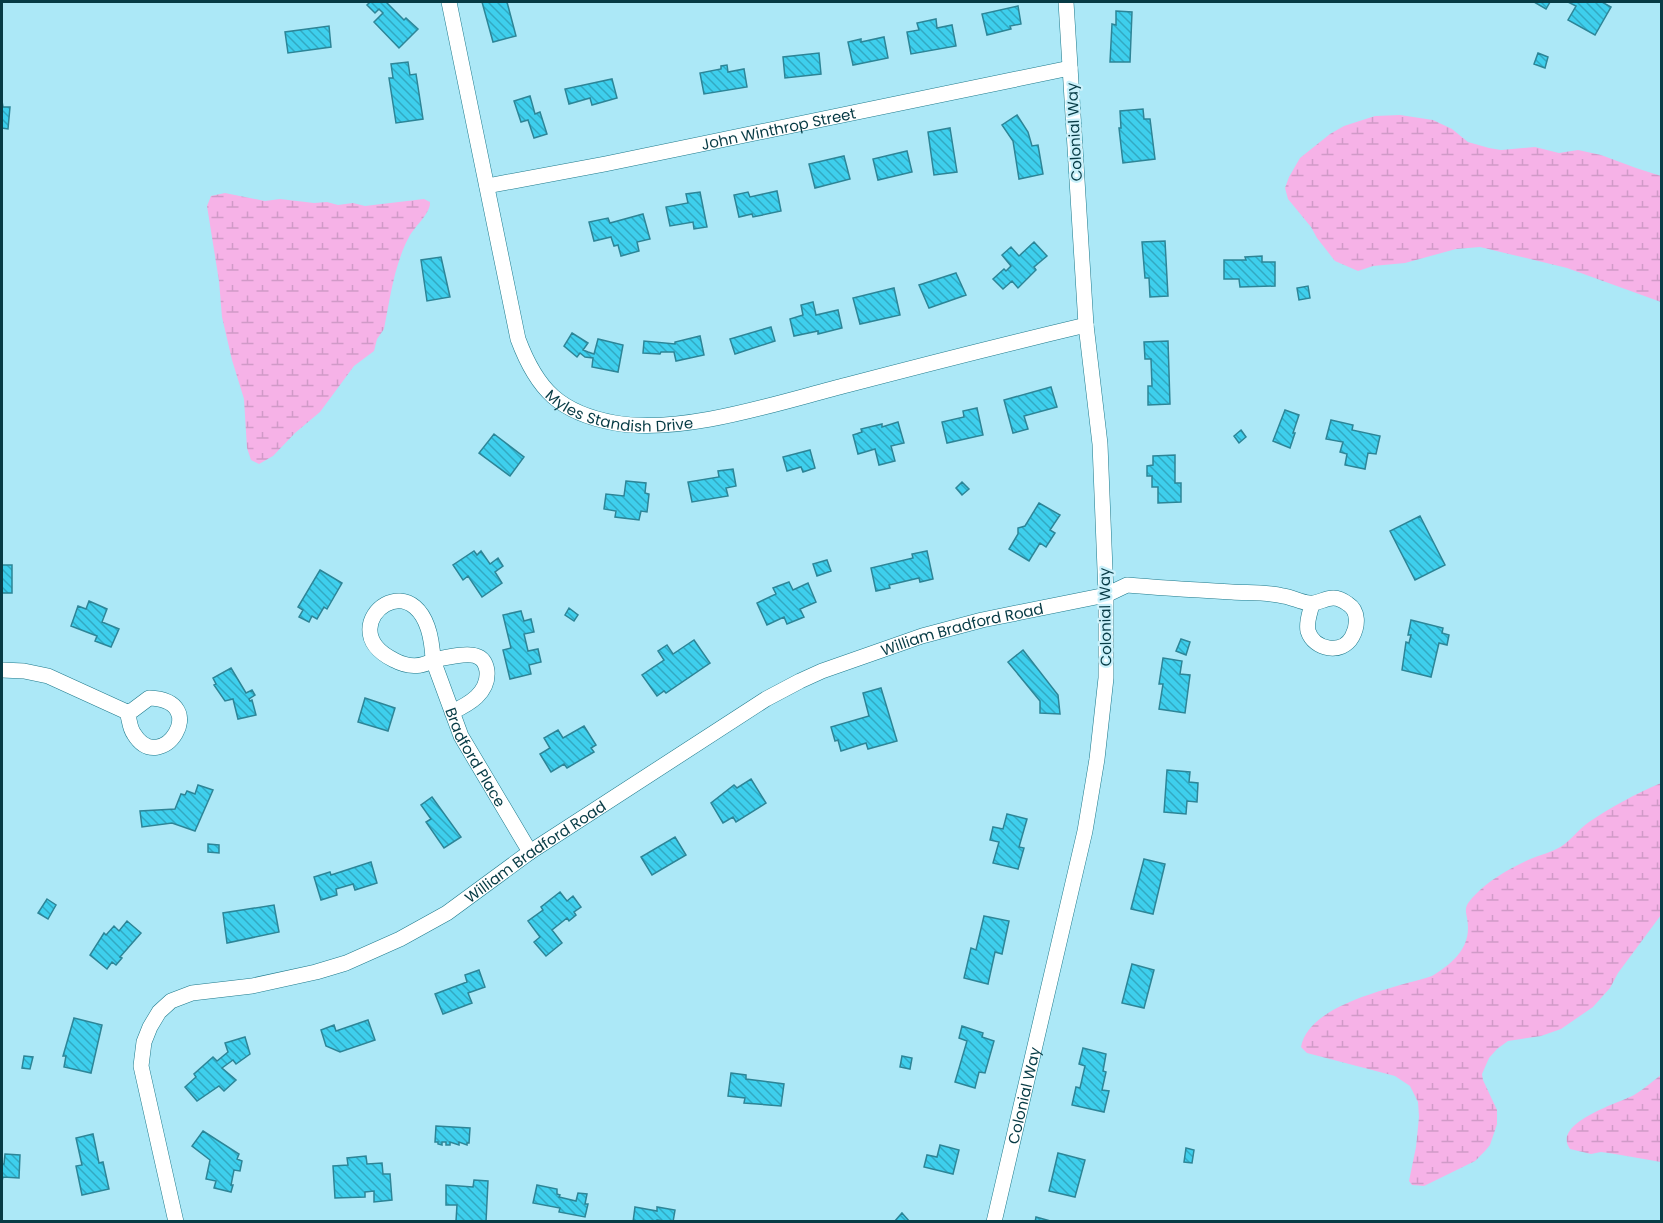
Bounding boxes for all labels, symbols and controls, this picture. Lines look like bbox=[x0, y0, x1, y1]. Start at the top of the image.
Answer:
street label: Colonial Way bbox=[1061, 82, 1087, 182]
street label: John Winthrop Street bbox=[699, 102, 857, 154]
street label: Myles Standish Drive bbox=[541, 384, 694, 436]
street label: Colonial Way bbox=[1094, 567, 1116, 667]
street label: William Bradford Road bbox=[878, 597, 1045, 660]
street label: Bradford Place bbox=[441, 704, 511, 810]
street label: William Bradford Road bbox=[460, 795, 610, 907]
street label: Colonial Way bbox=[1002, 1044, 1045, 1146]

